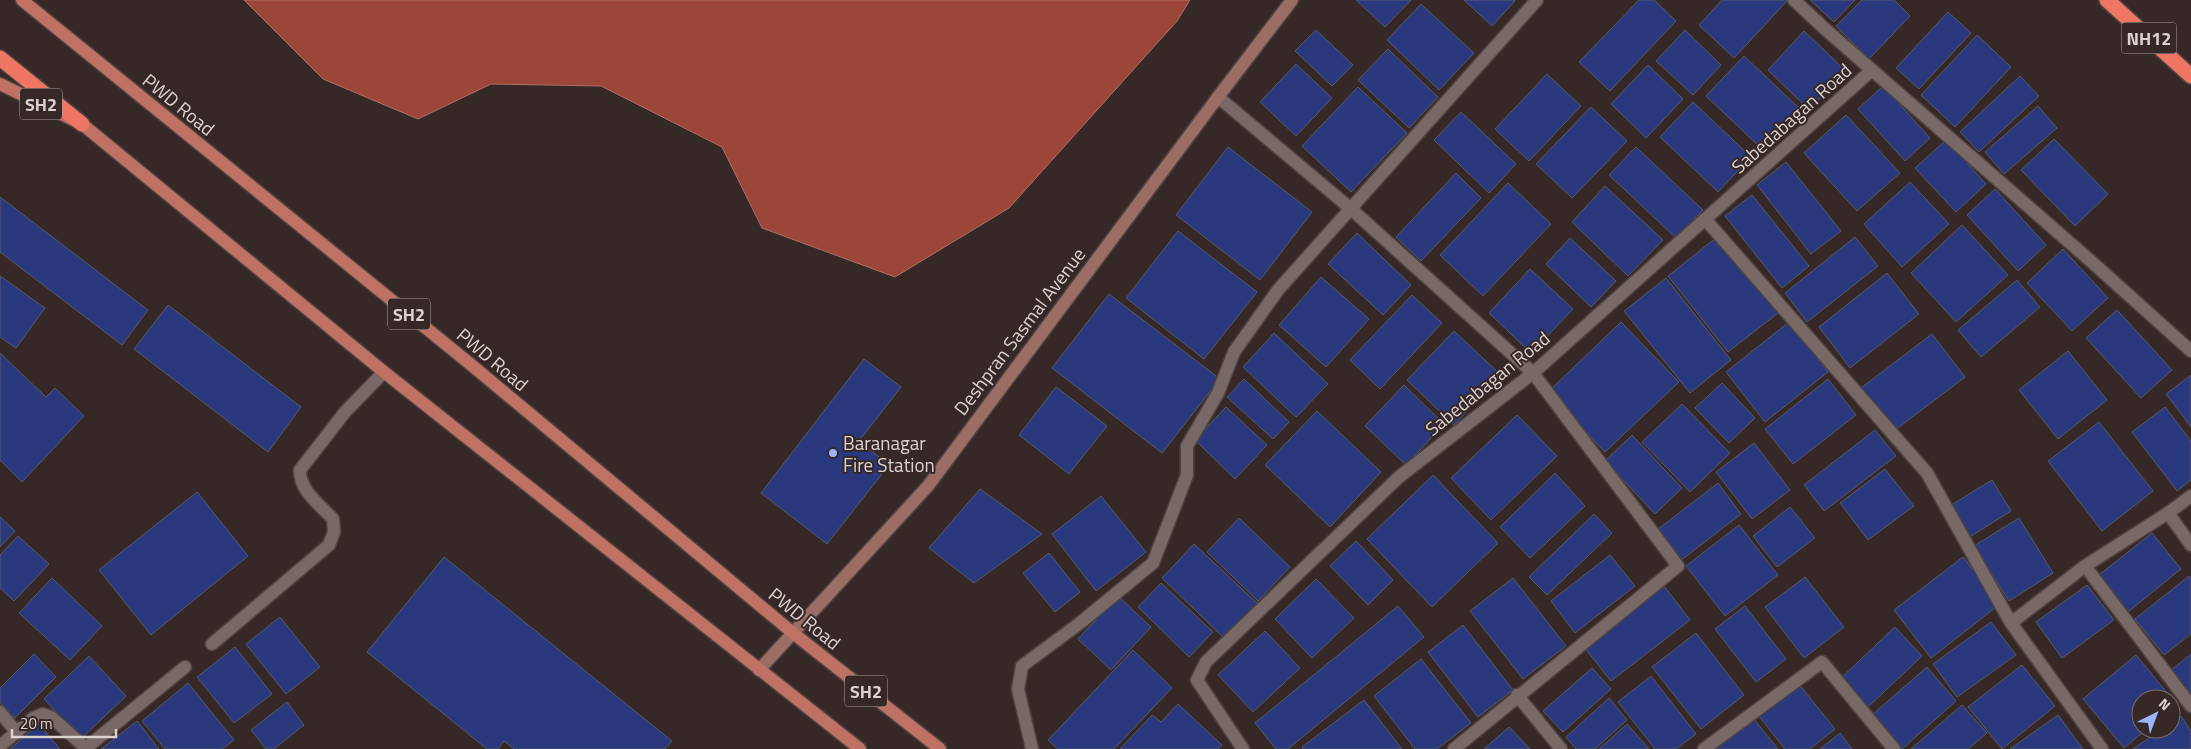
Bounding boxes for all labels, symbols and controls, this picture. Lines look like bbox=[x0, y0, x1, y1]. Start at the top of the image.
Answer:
road number: NH12 bbox=[2122, 22, 2176, 54]
street label: Sabedabagan Road bbox=[1724, 56, 1858, 180]
street label: PWD Road bbox=[137, 66, 221, 142]
road number: SH2 bbox=[20, 88, 62, 120]
street label: Deshpran Sasmal Avenue bbox=[946, 241, 1092, 421]
road number: SH2 bbox=[388, 298, 430, 329]
street label: PWD Road bbox=[451, 320, 535, 398]
street label: Sabedabagan Road bbox=[1418, 323, 1556, 443]
place label: Baranagar Fire Station bbox=[843, 428, 935, 479]
marker: Baranagar Fire Station bbox=[827, 447, 839, 459]
street label: PWD Road bbox=[763, 580, 847, 656]
road number: SH2 bbox=[845, 676, 887, 706]
north arrow bbox=[2131, 689, 2181, 739]
text: N bbox=[2154, 693, 2176, 715]
scale bar bbox=[12, 706, 116, 738]
text: 20 m bbox=[20, 712, 53, 735]

